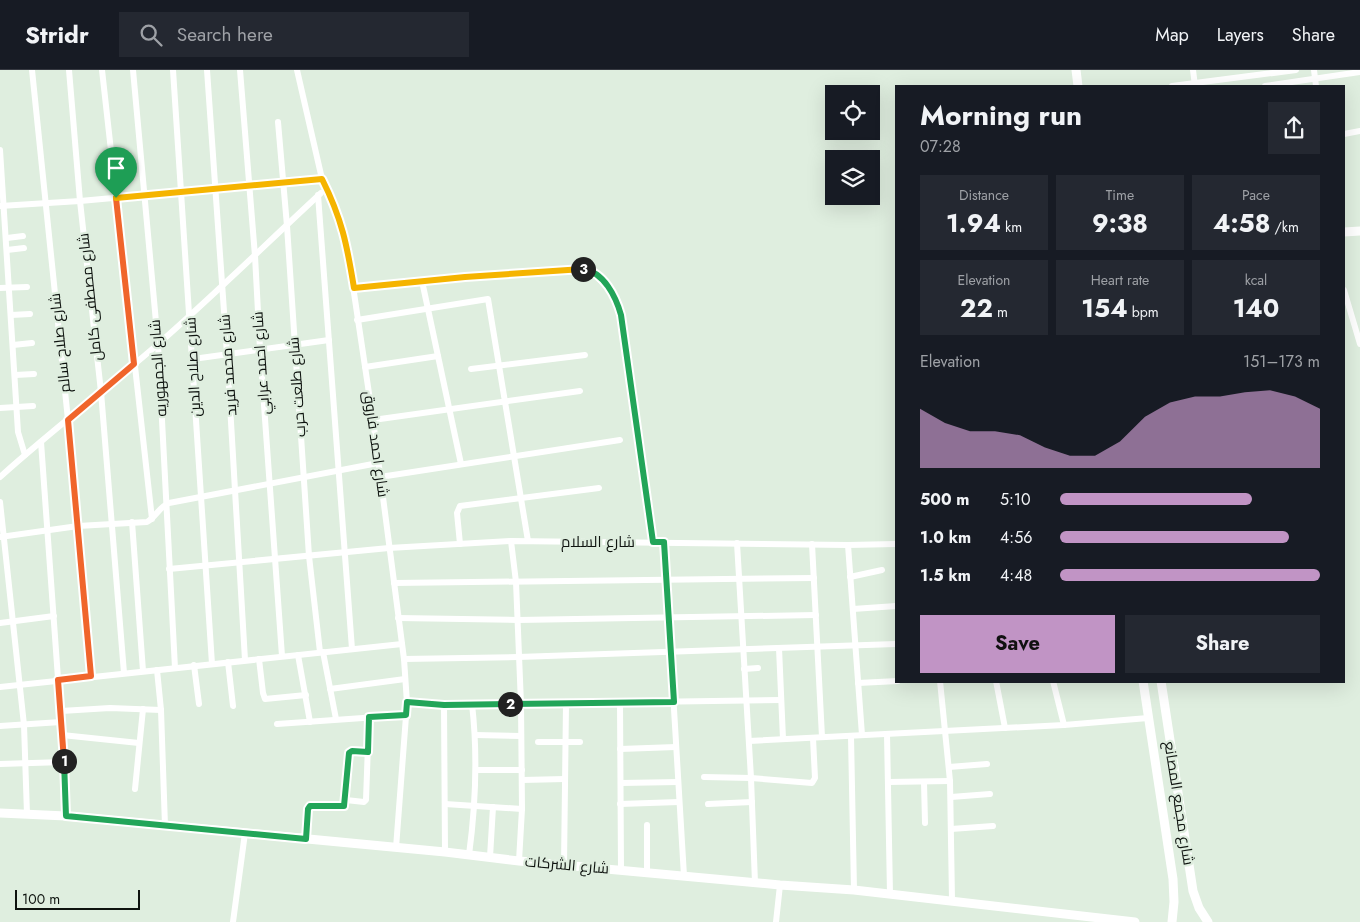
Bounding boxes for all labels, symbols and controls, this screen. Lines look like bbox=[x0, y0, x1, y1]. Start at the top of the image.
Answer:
search box bbox=[119, 12, 469, 57]
text: Stridr bbox=[25, 17, 89, 52]
icon: search bbox=[137, 21, 165, 49]
text: Search here bbox=[177, 21, 273, 48]
text: Map bbox=[1155, 22, 1189, 48]
text: Layers bbox=[1217, 22, 1264, 48]
text: Share bbox=[1292, 22, 1335, 48]
map controls bbox=[825, 85, 880, 205]
button: locate bbox=[825, 85, 880, 140]
text: Morning run bbox=[920, 95, 1082, 136]
button: share bbox=[1268, 102, 1320, 154]
text: 07:28 bbox=[920, 135, 961, 158]
pin bbox=[95, 147, 137, 198]
button: layers bbox=[825, 150, 880, 205]
icon: arrive bbox=[102, 154, 130, 182]
text: Distance bbox=[959, 185, 1009, 205]
text: Time bbox=[1106, 185, 1134, 205]
text: Pace bbox=[1242, 185, 1270, 205]
text: 1.94 bbox=[946, 205, 1001, 241]
text: 9:38 bbox=[1092, 205, 1148, 241]
text: 4:58 bbox=[1213, 205, 1270, 241]
text: km bbox=[1001, 217, 1022, 237]
text: /km bbox=[1270, 217, 1299, 237]
street label: شارع مصطفى كامل bbox=[72, 232, 108, 362]
pin: 3 bbox=[570, 256, 596, 282]
text: 3 bbox=[579, 259, 588, 279]
text: Elevation bbox=[958, 270, 1010, 290]
text: Heart rate bbox=[1091, 270, 1149, 290]
text: kcal bbox=[1245, 270, 1267, 290]
text: 22 bbox=[960, 290, 993, 326]
text: 154 bbox=[1081, 290, 1128, 326]
text: 140 bbox=[1233, 290, 1279, 326]
street label: شارع صلاح سالم bbox=[44, 292, 76, 394]
text: m bbox=[993, 302, 1008, 322]
text: bpm bbox=[1128, 302, 1159, 322]
street label: شارع احمد عرابي bbox=[246, 311, 277, 415]
street label: شارع محمد فريد bbox=[213, 313, 243, 417]
street label: شارع صلاح الدين bbox=[179, 317, 207, 417]
street label: شارع الجمهوريه bbox=[144, 319, 172, 417]
street label: شارع طلعت حرب bbox=[283, 336, 311, 438]
text: Elevation bbox=[920, 350, 980, 373]
text: 151–173 m bbox=[1243, 350, 1320, 373]
street label: شارع احمد فاروق bbox=[358, 389, 394, 499]
text: 500 m bbox=[920, 488, 969, 511]
text: 5:10 bbox=[1000, 488, 1031, 511]
text: 1.0 km bbox=[920, 526, 971, 549]
text: 4:56 bbox=[1000, 526, 1032, 549]
street label: شارع السلام bbox=[561, 531, 635, 553]
text: 1.5 km bbox=[920, 564, 971, 587]
text: 4:48 bbox=[1000, 564, 1032, 587]
button: Save bbox=[920, 615, 1115, 673]
button: Share bbox=[1125, 615, 1320, 673]
pin: 2 bbox=[498, 692, 522, 716]
text: 2 bbox=[506, 694, 515, 714]
street label: شارع مجمع المصانع bbox=[1158, 739, 1200, 867]
pin: 1 bbox=[52, 748, 76, 774]
text: 1 bbox=[61, 751, 68, 771]
street label: شارع الشركات bbox=[524, 850, 610, 880]
scale bar bbox=[15, 887, 140, 910]
text: 100 m bbox=[22, 889, 60, 909]

